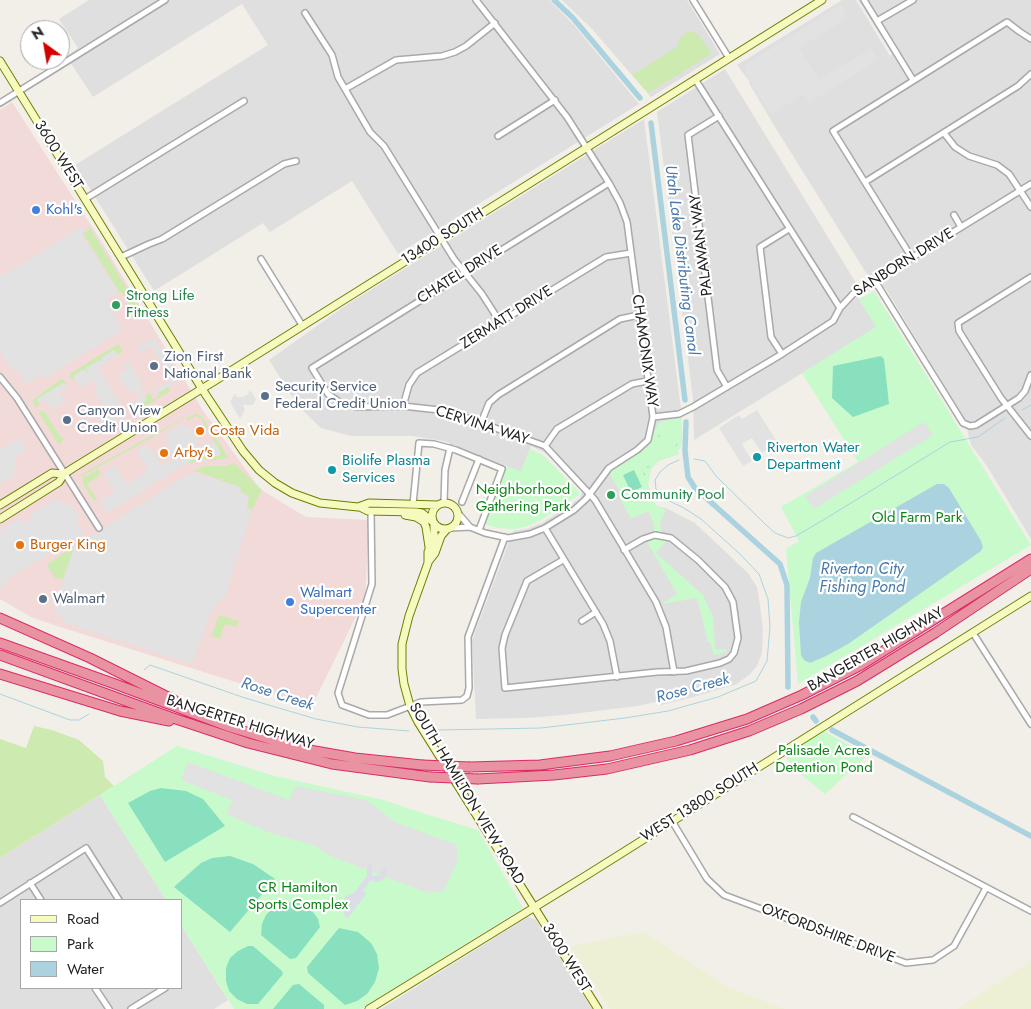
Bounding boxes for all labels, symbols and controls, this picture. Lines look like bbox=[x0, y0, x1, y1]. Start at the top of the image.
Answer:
north arrow bbox=[20, 20, 70, 70]
text: N bbox=[28, 22, 48, 45]
street label: 3600 WEST bbox=[30, 117, 86, 193]
water label: Utah Lake Distributing Canal bbox=[660, 164, 702, 356]
street label: PALAWAN WAY bbox=[687, 193, 717, 297]
place label: Kohl's bbox=[46, 201, 82, 219]
marker: Kohl's bbox=[30, 204, 42, 216]
street label: 13400 SOUTH bbox=[399, 205, 487, 269]
street label: SANBORN DRIVE bbox=[851, 225, 957, 301]
street label: CHATEL DRIVE bbox=[414, 242, 506, 308]
street label: ZERMATT DRIVE bbox=[458, 283, 556, 353]
place label: Strong Life Fitness bbox=[126, 287, 195, 322]
street label: CHAMONIX WAY bbox=[627, 293, 661, 409]
marker: Strong Life Fitness bbox=[110, 299, 122, 311]
place label: Zion First National Bank bbox=[164, 348, 252, 383]
marker: Zion First National Bank bbox=[148, 360, 160, 372]
place label: Security Service Federal Credit Union bbox=[275, 378, 407, 413]
marker: Security Service Federal Credit Union bbox=[259, 390, 271, 402]
place label: Canyon View Credit Union bbox=[77, 402, 161, 437]
street label: CERVINA WAY bbox=[433, 402, 531, 450]
marker: Canyon View Credit Union bbox=[61, 414, 73, 426]
place label: Costa Vida bbox=[210, 422, 279, 440]
marker: Costa Vida bbox=[194, 425, 206, 437]
place label: Riverton Water Department bbox=[767, 439, 860, 474]
place label: Arby's bbox=[174, 444, 213, 462]
marker: Arby's bbox=[158, 447, 170, 459]
marker: Riverton Water Department bbox=[751, 451, 763, 463]
place label: Biolife Plasma Services bbox=[342, 452, 430, 487]
marker: Biolife Plasma Services bbox=[326, 464, 338, 476]
park label: Neighborhood Gathering Park bbox=[476, 481, 570, 516]
place label: Community Pool bbox=[621, 486, 725, 504]
marker: Community Pool bbox=[605, 489, 617, 501]
park label: Old Farm Park bbox=[872, 509, 962, 527]
place label: Burger King bbox=[30, 536, 106, 554]
marker: Burger King bbox=[14, 539, 26, 551]
water label: Riverton City Fishing Pond bbox=[819, 560, 905, 598]
place label: Walmart Supercenter bbox=[300, 584, 377, 619]
place label: Walmart bbox=[53, 590, 105, 608]
marker: Walmart bbox=[37, 593, 49, 605]
marker: Walmart Supercenter bbox=[284, 596, 296, 608]
street label: BANGERTER HIGHWAY bbox=[805, 604, 947, 696]
water label: Rose Creek bbox=[654, 670, 732, 708]
water label: Rose Creek bbox=[238, 674, 316, 716]
street label: BANGERTER HIGHWAY bbox=[164, 692, 316, 754]
street label: SOUTH HAMILTON VIEW ROAD bbox=[404, 700, 528, 888]
park label: Palisade Acres Detention Pond bbox=[775, 742, 873, 777]
street label: WEST 13800 SOUTH bbox=[638, 759, 762, 847]
park label: CR Hamilton Sports Complex bbox=[248, 879, 348, 914]
legend bbox=[20, 899, 182, 989]
street label: OXFORDSHIRE DRIVE bbox=[759, 900, 897, 968]
text: Road bbox=[67, 908, 99, 930]
street label: 3600 WEST bbox=[538, 920, 594, 996]
text: Park bbox=[67, 933, 94, 955]
text: Water bbox=[67, 958, 104, 980]

